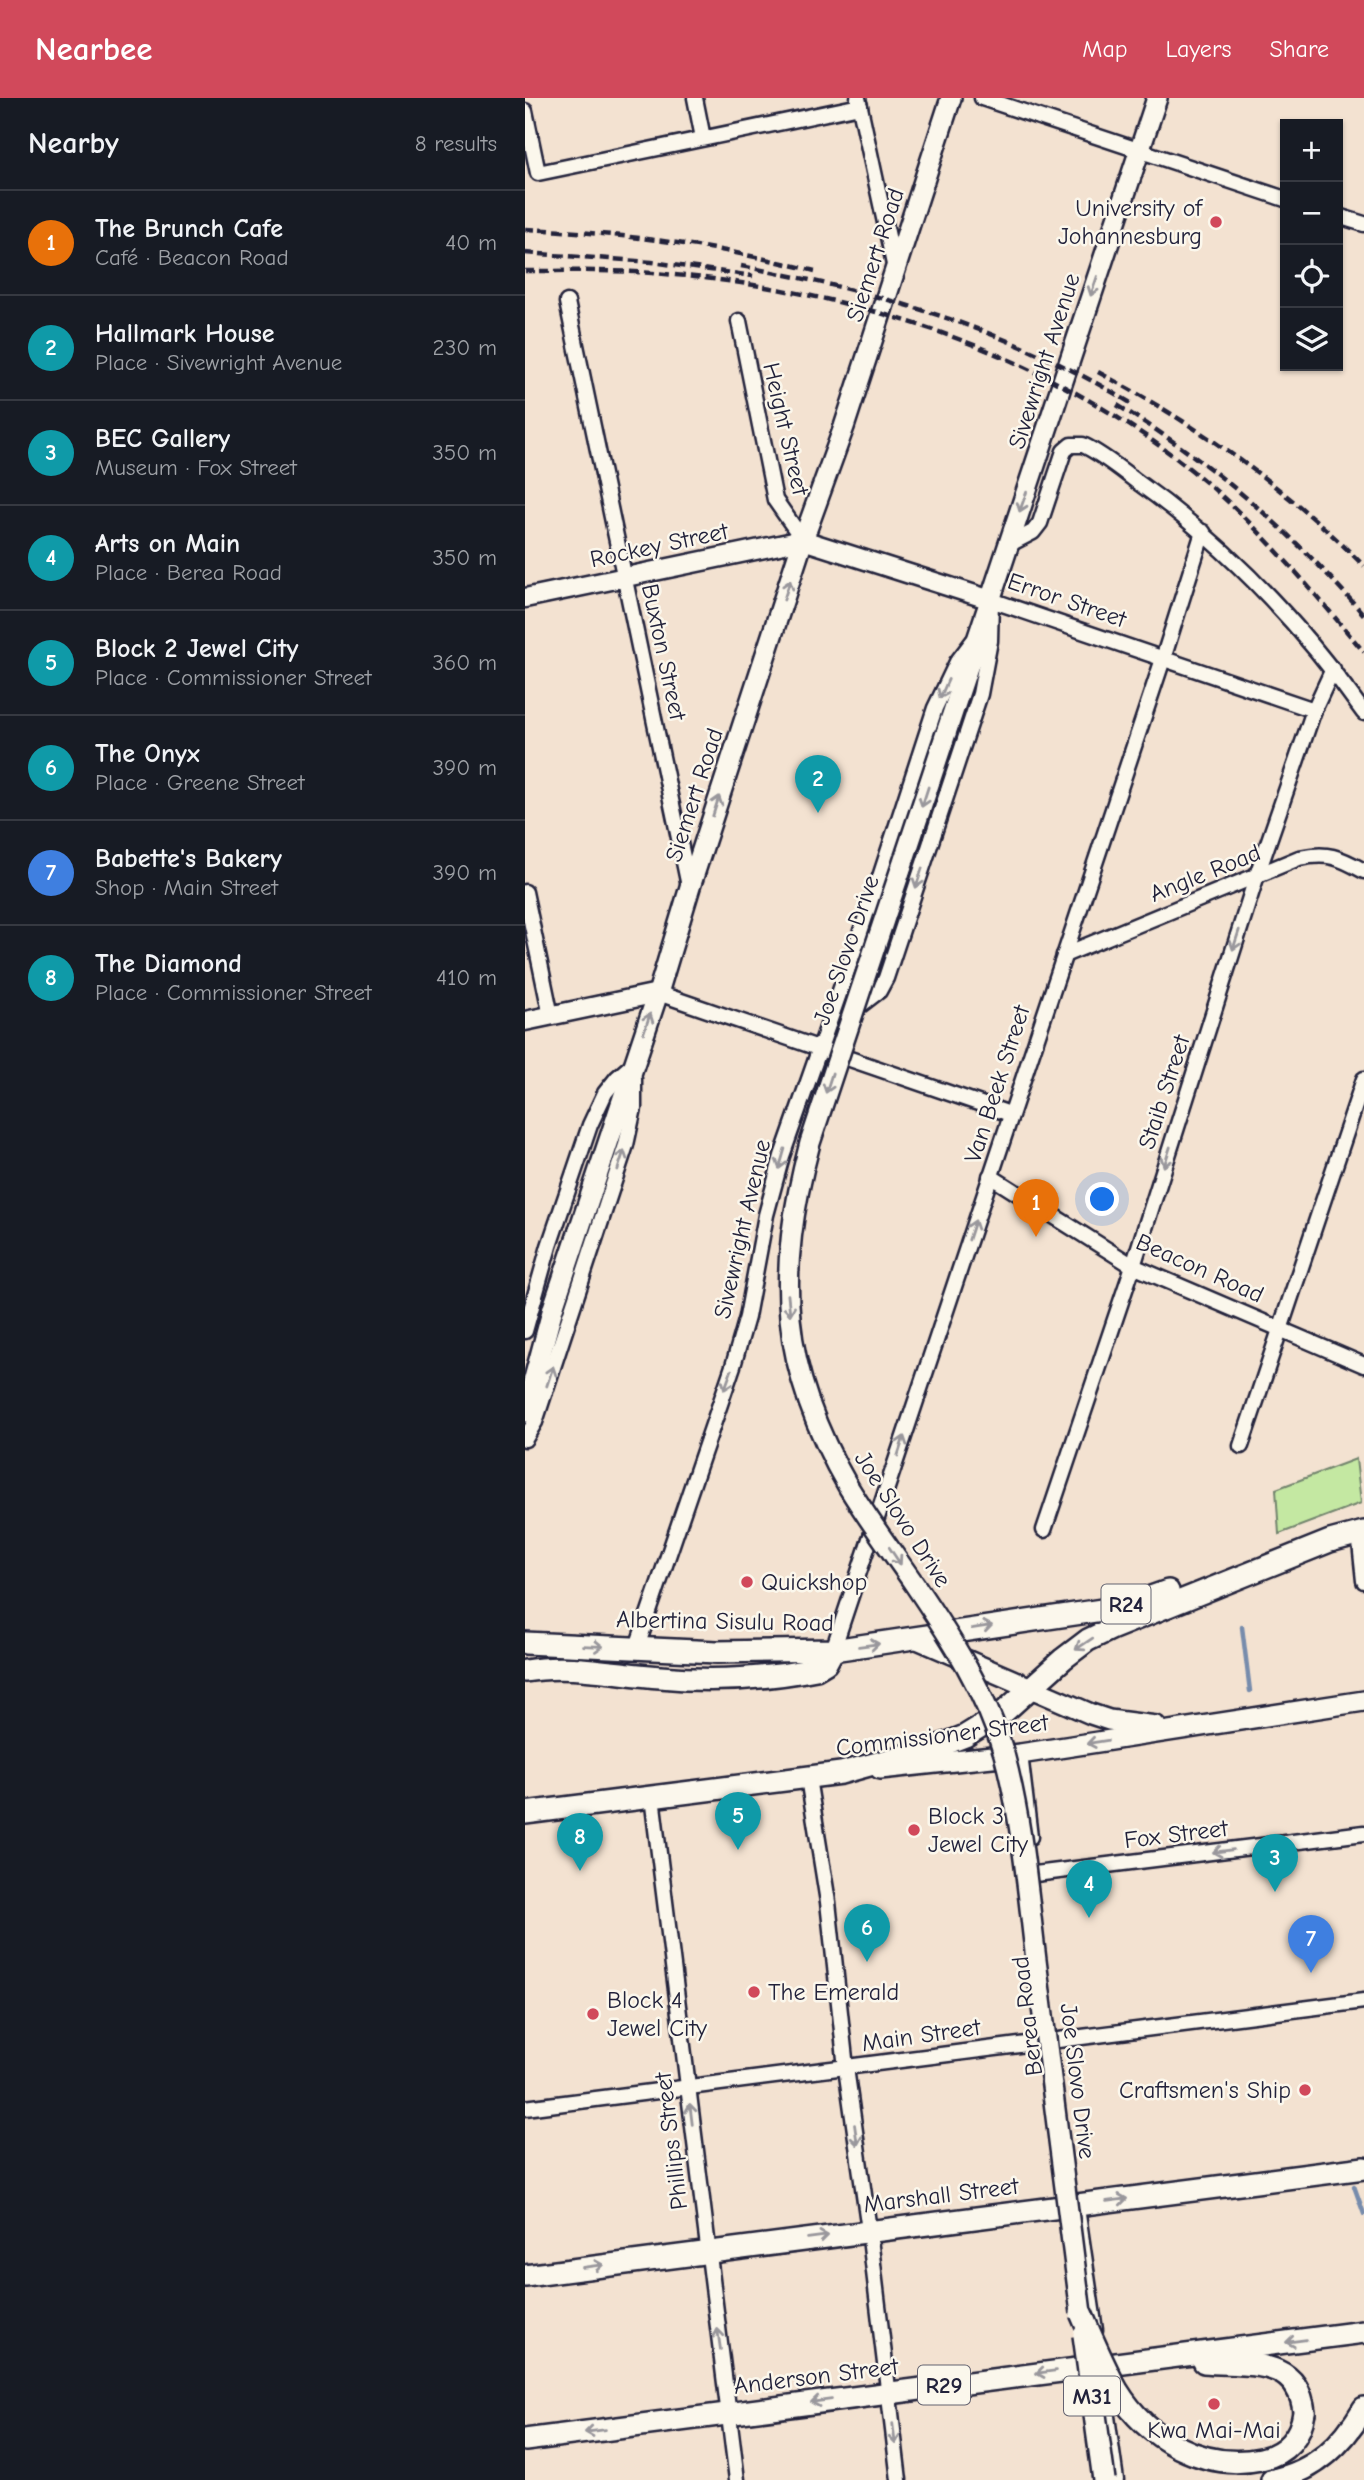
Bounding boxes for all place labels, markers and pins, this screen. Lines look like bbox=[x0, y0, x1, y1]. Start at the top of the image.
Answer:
place label: University of Johannesburg bbox=[1058, 194, 1203, 250]
marker: University of Johannesburg bbox=[1208, 214, 1224, 230]
pin: 2 bbox=[795, 755, 841, 813]
pin: 1 bbox=[1013, 1179, 1059, 1237]
place label: Quickshop bbox=[761, 1568, 867, 1596]
marker: Quickshop bbox=[739, 1574, 755, 1590]
pin: 5 bbox=[715, 1792, 761, 1850]
place label: Block 3 Jewel City bbox=[928, 1802, 1028, 1858]
pin: 8 bbox=[557, 1813, 603, 1871]
marker: Block 3 Jewel City bbox=[906, 1822, 922, 1838]
pin: 3 bbox=[1252, 1834, 1298, 1892]
pin: 4 bbox=[1066, 1860, 1112, 1918]
pin: 6 bbox=[844, 1904, 890, 1962]
pin: 7 bbox=[1288, 1915, 1334, 1973]
place label: The Emerald bbox=[768, 1978, 899, 2006]
marker: The Emerald bbox=[746, 1984, 762, 2000]
place label: Block 4 Jewel City bbox=[607, 1986, 707, 2042]
marker: Block 4 Jewel City bbox=[585, 2006, 601, 2022]
place label: Craftsmen's Ship bbox=[1119, 2076, 1291, 2104]
marker: Craftsmen's Ship bbox=[1297, 2082, 1313, 2098]
marker: Kwa Mai-Mai bbox=[1206, 2396, 1222, 2412]
place label: Kwa Mai-Mai bbox=[1147, 2416, 1281, 2444]

